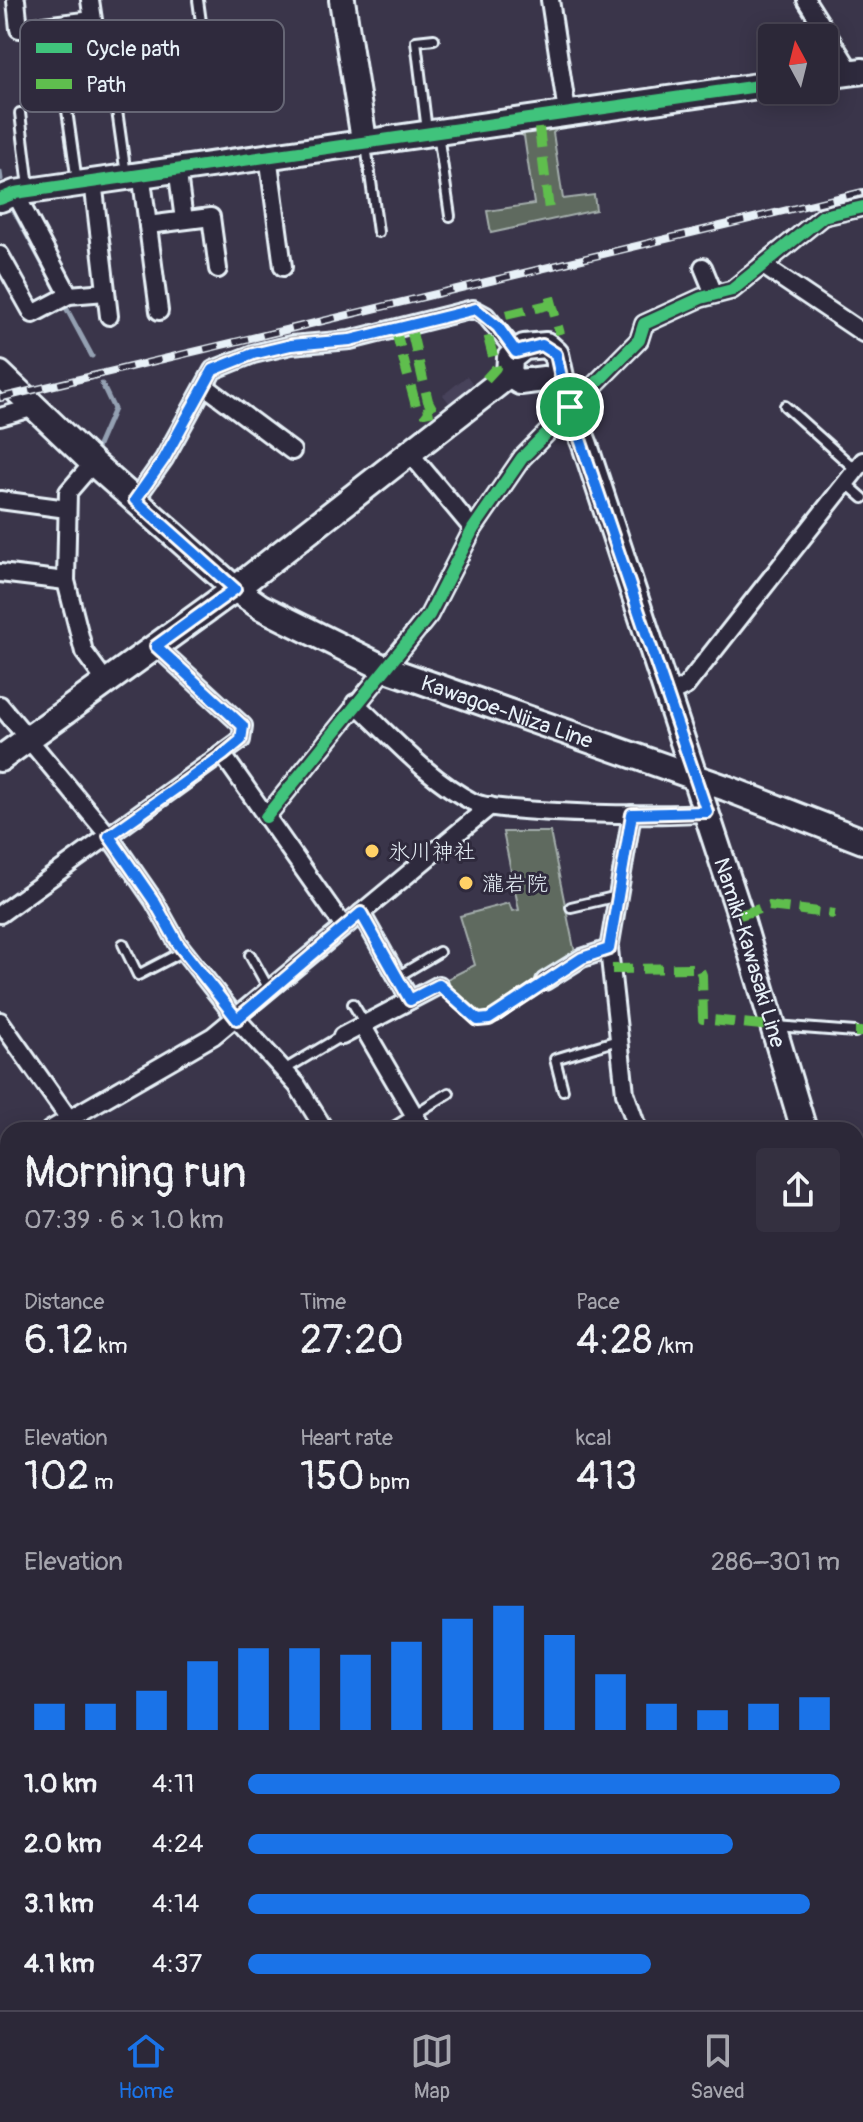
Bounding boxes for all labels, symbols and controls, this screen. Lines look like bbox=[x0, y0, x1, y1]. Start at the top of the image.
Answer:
legend bbox=[20, 20, 284, 112]
north arrow bbox=[758, 24, 838, 104]
map controls bbox=[758, 24, 838, 104]
text: Cycle path bbox=[86, 35, 180, 63]
text: Path bbox=[86, 71, 126, 99]
pin bbox=[536, 373, 604, 441]
icon: arrive bbox=[548, 385, 592, 429]
street label: Kawagoe-Niiza Line bbox=[417, 669, 597, 755]
place label: 氷川神社 bbox=[388, 838, 476, 866]
marker: 氷川神社 bbox=[363, 842, 381, 860]
street label: Namiki-Kawasaki Line bbox=[707, 854, 792, 1051]
place label: 瀧岩院 bbox=[482, 870, 548, 898]
marker: 瀧岩院 bbox=[457, 874, 475, 892]
text: Morning run bbox=[24, 1146, 247, 1201]
button: share bbox=[756, 1148, 840, 1232]
text: 07:39 · 6 × 1.0 km bbox=[24, 1204, 224, 1236]
text: Distance bbox=[24, 1288, 104, 1316]
text: Time bbox=[300, 1288, 346, 1316]
text: Pace bbox=[576, 1288, 620, 1316]
text: 6.12 bbox=[24, 1316, 94, 1365]
text: 27:20 bbox=[300, 1316, 404, 1365]
text: 4:28 bbox=[576, 1316, 652, 1365]
text: km bbox=[94, 1332, 128, 1360]
text: /km bbox=[652, 1332, 694, 1360]
text: Elevation bbox=[24, 1424, 108, 1452]
text: Heart rate bbox=[300, 1424, 393, 1452]
text: kcal bbox=[576, 1424, 612, 1452]
text: 102 bbox=[24, 1452, 89, 1501]
text: 150 bbox=[300, 1452, 365, 1501]
text: 413 bbox=[576, 1452, 637, 1501]
text: m bbox=[89, 1468, 114, 1496]
text: bpm bbox=[365, 1468, 410, 1496]
text: Elevation bbox=[24, 1546, 123, 1578]
text: 286–301 m bbox=[711, 1546, 840, 1578]
text: 1.0 km bbox=[24, 1768, 97, 1800]
text: 4:11 bbox=[152, 1768, 194, 1800]
text: 2.0 km bbox=[24, 1828, 102, 1860]
text: 4:24 bbox=[152, 1828, 204, 1860]
text: 3.1 km bbox=[24, 1888, 94, 1920]
text: 4:14 bbox=[152, 1888, 199, 1920]
text: 4.1 km bbox=[24, 1948, 95, 1980]
text: 4:37 bbox=[152, 1948, 202, 1980]
tab: Home bbox=[118, 2029, 174, 2105]
tab: Map bbox=[410, 2029, 454, 2105]
tab: Saved bbox=[690, 2029, 745, 2105]

